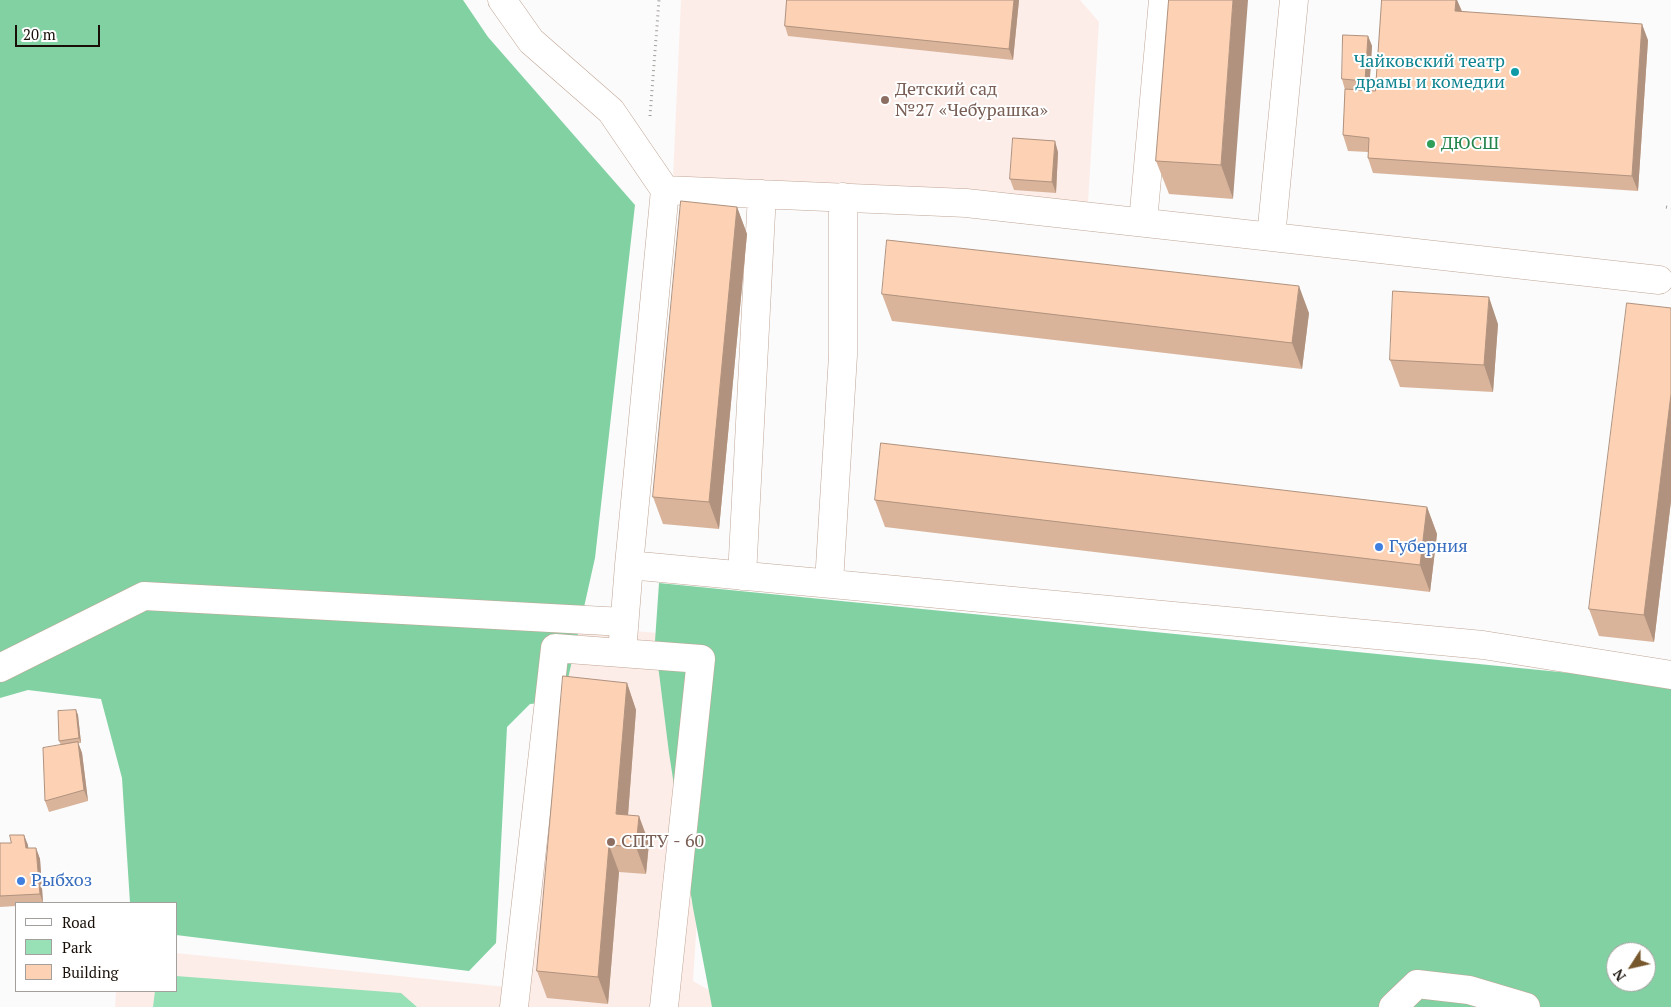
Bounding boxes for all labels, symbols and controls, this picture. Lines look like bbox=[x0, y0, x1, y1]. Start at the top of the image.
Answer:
scale bar bbox=[18, 15, 102, 47]
text: 20 m bbox=[23, 24, 56, 44]
place label: Чайковский театр драмы и комедии bbox=[1354, 51, 1505, 94]
marker: Чайковский театр драмы и комедии bbox=[1509, 66, 1521, 78]
place label: Детский сад №27 «Чебурашка» bbox=[895, 79, 1048, 122]
marker: Детский сад №27 «Чебурашка» bbox=[879, 94, 891, 106]
place label: ДЮСШ bbox=[1441, 133, 1499, 155]
marker: ДЮСШ bbox=[1425, 138, 1437, 150]
place label: Губерния bbox=[1389, 536, 1468, 558]
marker: Губерния bbox=[1373, 541, 1385, 553]
place label: СПТУ - 60 bbox=[621, 831, 704, 853]
marker: СПТУ - 60 bbox=[605, 836, 617, 848]
place label: Рыбхоз bbox=[31, 870, 92, 892]
marker: Рыбхоз bbox=[15, 875, 27, 887]
legend bbox=[15, 902, 178, 992]
text: Road bbox=[62, 912, 95, 932]
text: Park bbox=[62, 937, 92, 957]
north arrow bbox=[1606, 942, 1656, 992]
text: Building bbox=[62, 962, 119, 982]
text: N bbox=[1608, 966, 1630, 985]

